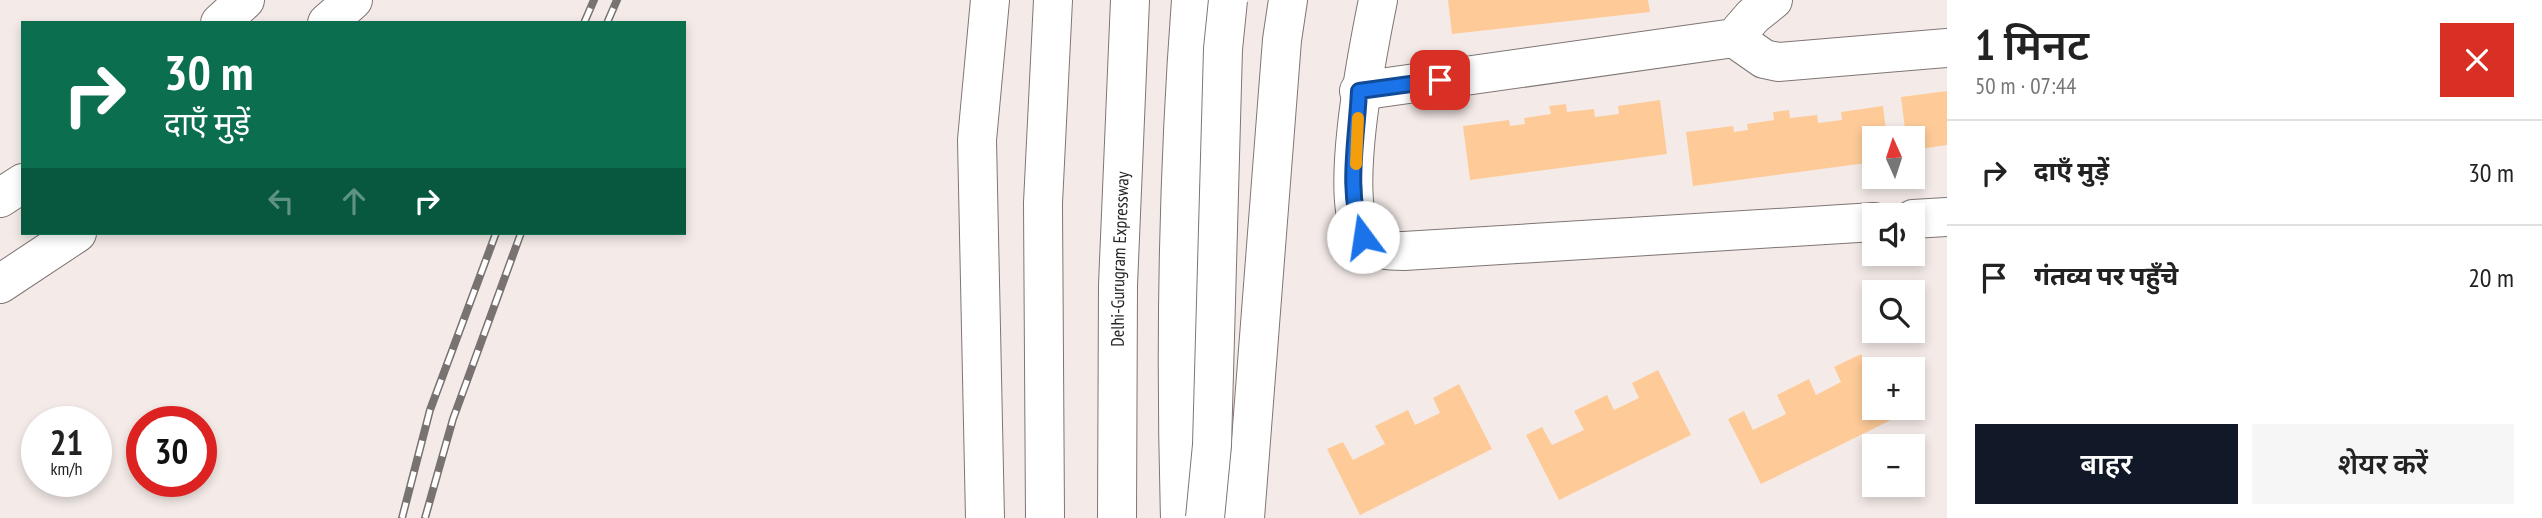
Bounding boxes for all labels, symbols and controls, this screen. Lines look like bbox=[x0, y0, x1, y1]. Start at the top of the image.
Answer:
text: 1 मिनट bbox=[1975, 17, 2089, 72]
button: close bbox=[2440, 23, 2514, 97]
text: 30 m bbox=[164, 40, 253, 104]
icon: right bbox=[49, 49, 140, 140]
pin bbox=[1410, 50, 1470, 110]
icon: arrive bbox=[1421, 61, 1459, 99]
text: 50 m · 07:44 bbox=[1975, 71, 2076, 100]
text: दाएँ मुड़ें bbox=[164, 102, 250, 144]
north arrow bbox=[1862, 126, 1925, 189]
map controls bbox=[1862, 126, 1925, 497]
icon: right bbox=[1975, 154, 2013, 192]
text: दाएँ मुड़ें bbox=[2034, 154, 2109, 187]
text: 30 m bbox=[2468, 156, 2514, 189]
street label: Delhi-Gurugram Expressway bbox=[1106, 171, 1134, 347]
icon: left bbox=[262, 182, 300, 220]
icon: ahead bbox=[335, 182, 373, 220]
icon: right bbox=[408, 182, 446, 220]
position arrow bbox=[1326, 200, 1400, 274]
button: sound bbox=[1862, 203, 1925, 266]
icon: arrive bbox=[1975, 259, 2013, 297]
text: गंतव्य पर पहुँचे bbox=[2034, 259, 2178, 292]
text: 20 m bbox=[2468, 261, 2514, 294]
button: search bbox=[1862, 280, 1925, 343]
button: + bbox=[1862, 357, 1925, 420]
speed limit sign: 30 bbox=[126, 406, 217, 497]
text: 21 bbox=[50, 419, 83, 465]
button: बाहर bbox=[1975, 424, 2238, 504]
button: शेयर करें bbox=[2252, 424, 2514, 504]
button: − bbox=[1862, 434, 1925, 497]
text: km/h bbox=[51, 457, 82, 480]

